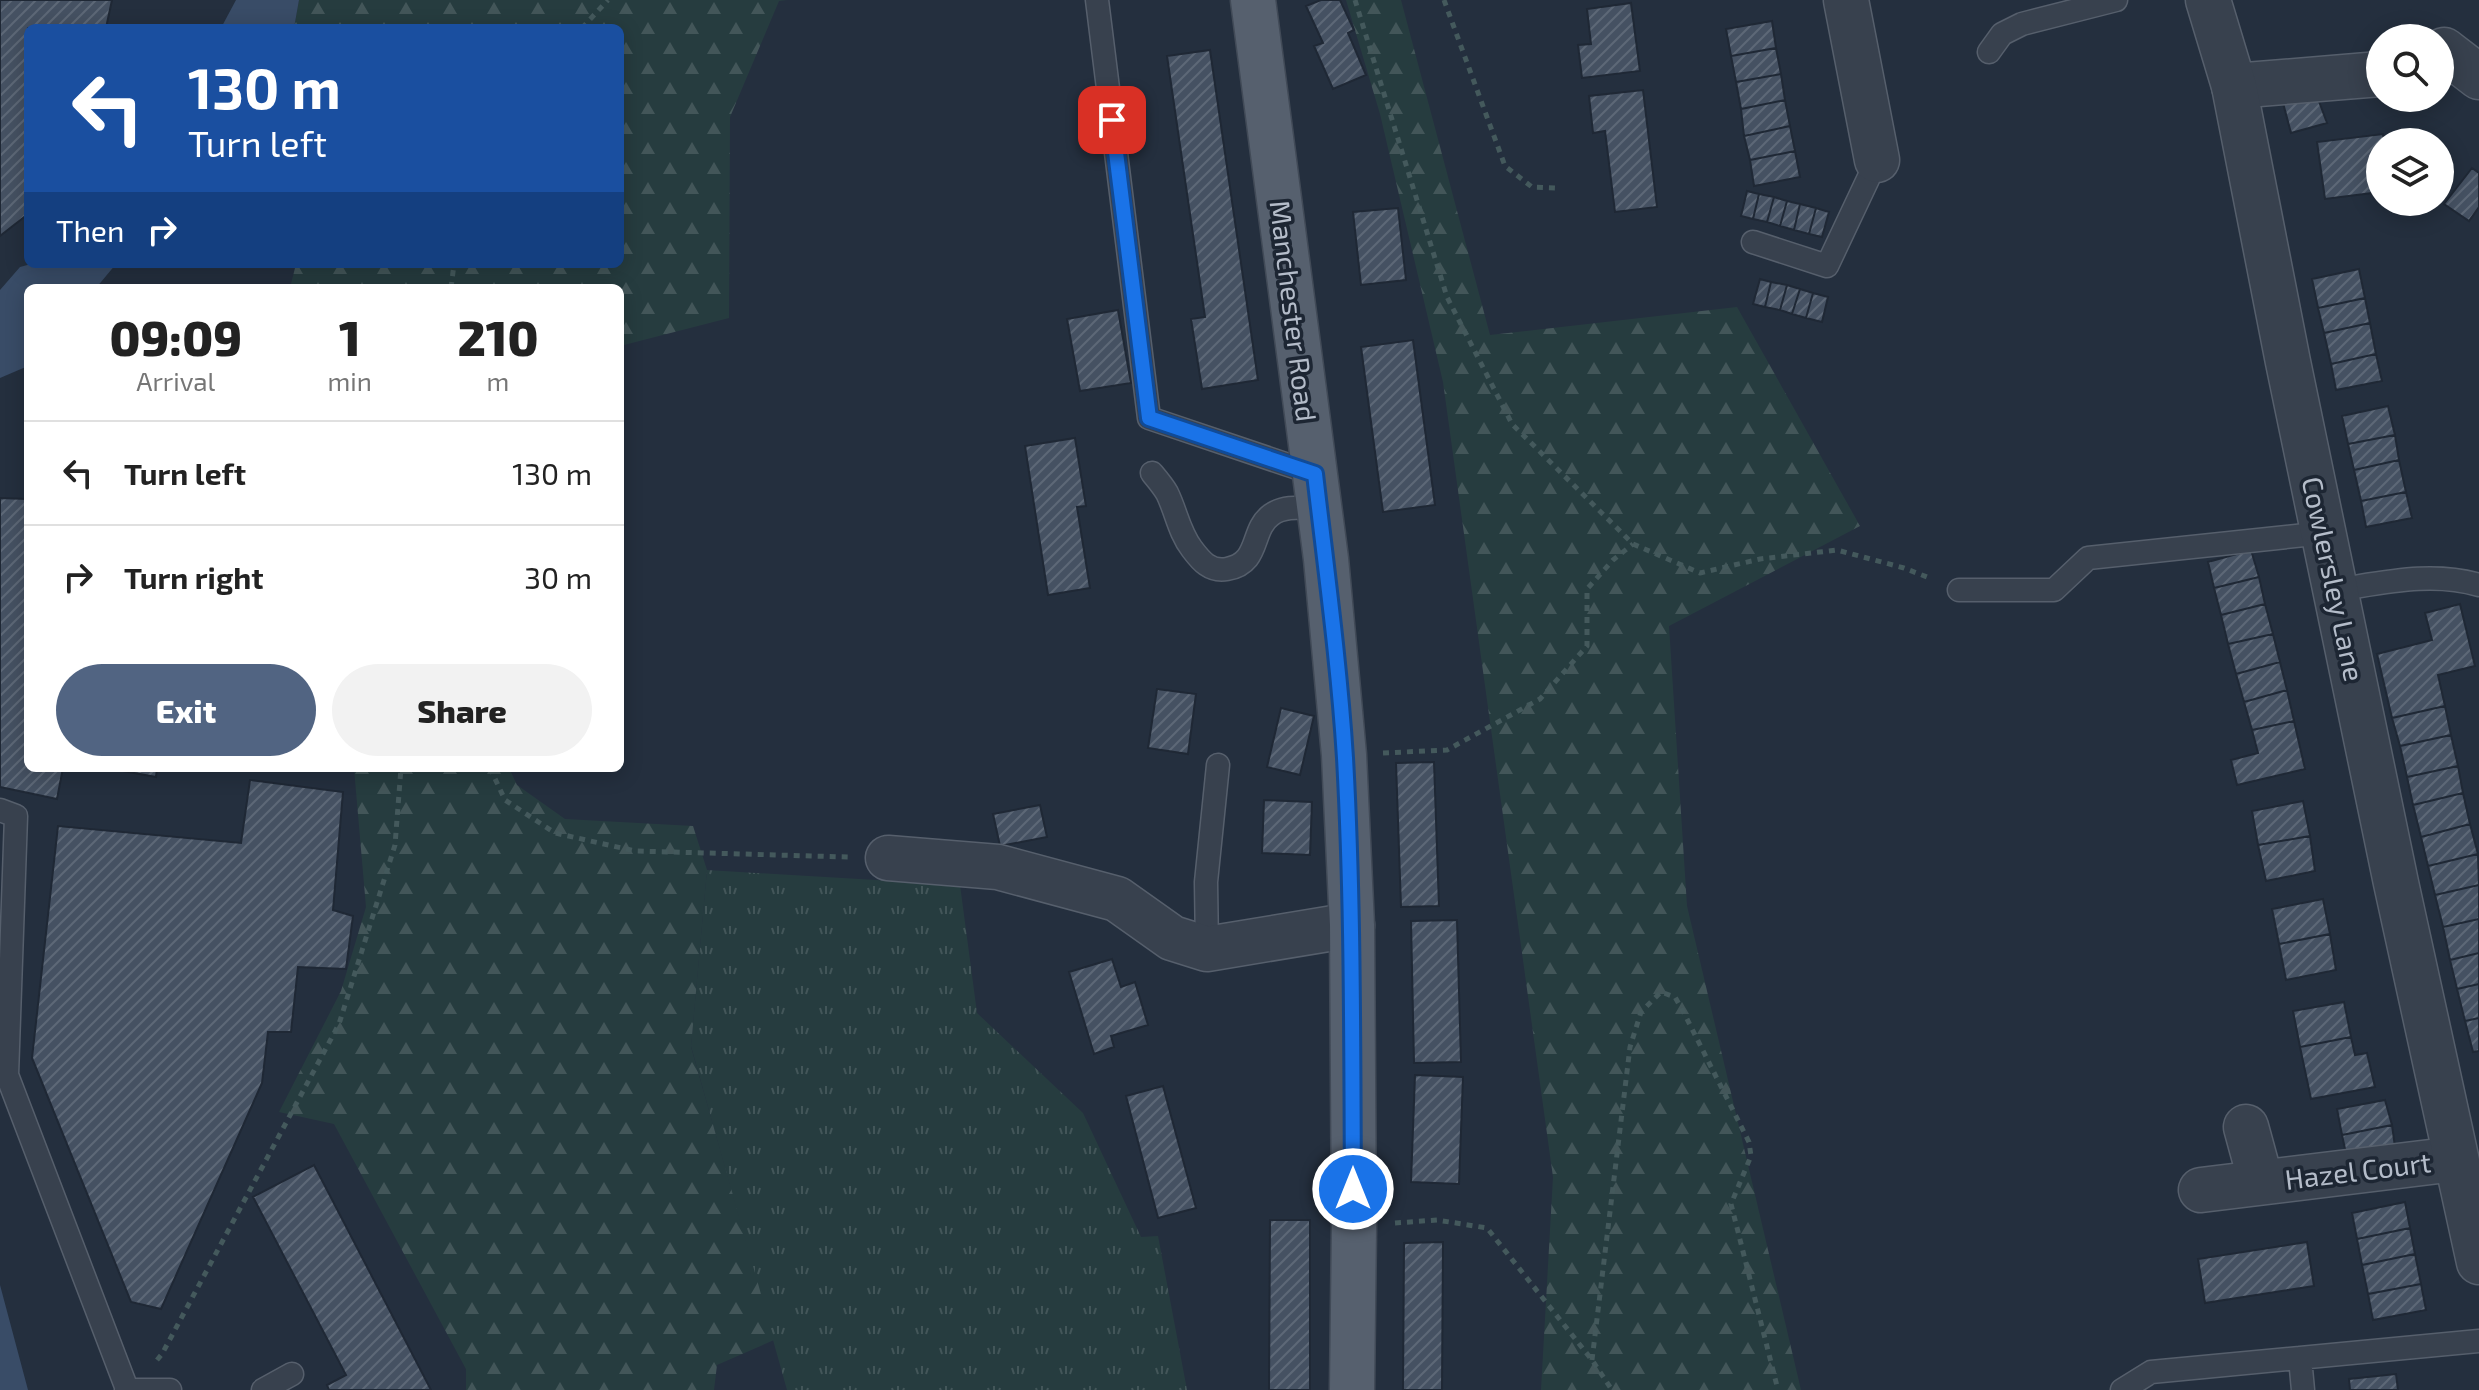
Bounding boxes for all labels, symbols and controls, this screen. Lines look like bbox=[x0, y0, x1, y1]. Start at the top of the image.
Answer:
map controls bbox=[2366, 24, 2454, 216]
button: search bbox=[2366, 24, 2454, 112]
text: 130 m bbox=[188, 53, 341, 120]
icon: left bbox=[56, 56, 160, 160]
pin bbox=[1078, 86, 1146, 154]
icon: arrive bbox=[1090, 98, 1134, 142]
text: Turn left bbox=[188, 121, 327, 164]
button: layers bbox=[2366, 128, 2454, 216]
street label: Manchester Road bbox=[1264, 198, 1324, 423]
icon: right bbox=[140, 208, 184, 252]
text: Then bbox=[56, 212, 124, 248]
text: 09:09 bbox=[110, 308, 242, 366]
text: 1 bbox=[339, 308, 361, 366]
text: 210 bbox=[457, 308, 538, 366]
text: Arrival bbox=[136, 365, 215, 396]
text: min bbox=[328, 365, 372, 396]
text: m bbox=[487, 365, 509, 396]
icon: left bbox=[56, 451, 100, 495]
text: Turn left bbox=[124, 455, 246, 491]
text: 130 m bbox=[512, 455, 592, 491]
street label: Cowlersley Lane bbox=[2296, 473, 2372, 684]
icon: right bbox=[56, 555, 100, 599]
text: Turn right bbox=[124, 559, 264, 595]
text: 30 m bbox=[524, 559, 592, 595]
button: Exit bbox=[56, 664, 316, 756]
button: Share bbox=[332, 664, 592, 756]
street label: Hazel Court bbox=[2283, 1144, 2433, 1196]
position arrow bbox=[1311, 1147, 1395, 1231]

